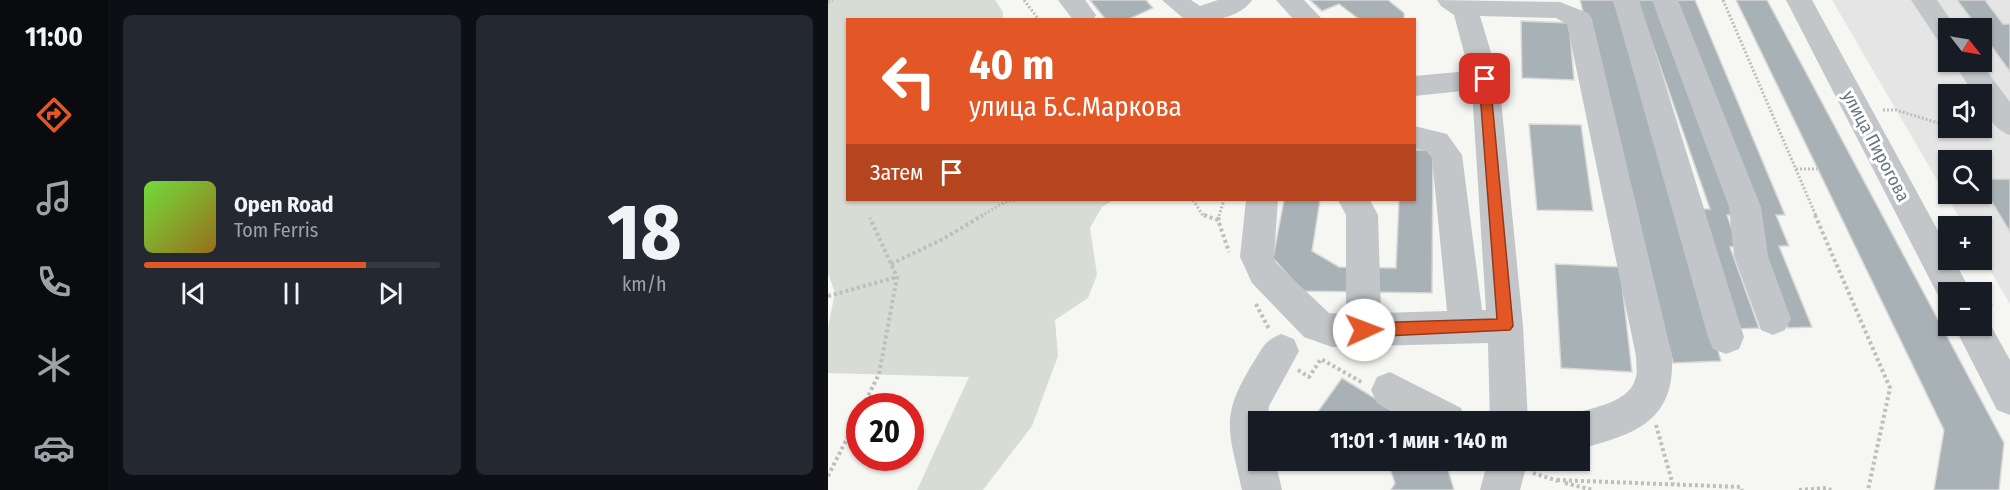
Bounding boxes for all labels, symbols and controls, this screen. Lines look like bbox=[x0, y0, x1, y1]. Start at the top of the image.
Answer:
north arrow bbox=[1938, 18, 1992, 72]
map controls bbox=[1938, 18, 1992, 336]
text: 11:00 bbox=[25, 21, 83, 53]
text: 40 m bbox=[969, 40, 1054, 90]
icon: left bbox=[870, 42, 948, 120]
pin bbox=[1459, 53, 1510, 104]
icon: arrive bbox=[1468, 62, 1501, 95]
button: sound bbox=[1938, 84, 1992, 138]
street label: улица Пирогова bbox=[1838, 87, 1915, 205]
text: улица Б.С.Маркова bbox=[969, 91, 1182, 123]
icon: directions bbox=[33, 94, 75, 136]
button: search bbox=[1938, 150, 1992, 204]
icon: arrive bbox=[935, 156, 968, 189]
text: Затем bbox=[870, 159, 923, 186]
icon: music bbox=[33, 177, 75, 219]
text: 18 bbox=[607, 186, 681, 280]
text: Open Road bbox=[234, 191, 334, 218]
button: + bbox=[1938, 216, 1992, 270]
text: Tom Ferris bbox=[234, 218, 318, 242]
icon: phone bbox=[33, 261, 75, 303]
text: km/h bbox=[622, 272, 667, 296]
icon: previous bbox=[177, 277, 210, 310]
icon: pause bbox=[275, 277, 308, 310]
icon: next bbox=[374, 277, 407, 310]
button: − bbox=[1938, 282, 1992, 336]
position arrow bbox=[1332, 298, 1396, 362]
icon: climate bbox=[33, 344, 75, 386]
speed limit sign: 20 bbox=[846, 393, 924, 471]
icon: car bbox=[33, 427, 75, 469]
text: 11:01 · 1 мин · 140 m bbox=[1330, 427, 1508, 454]

